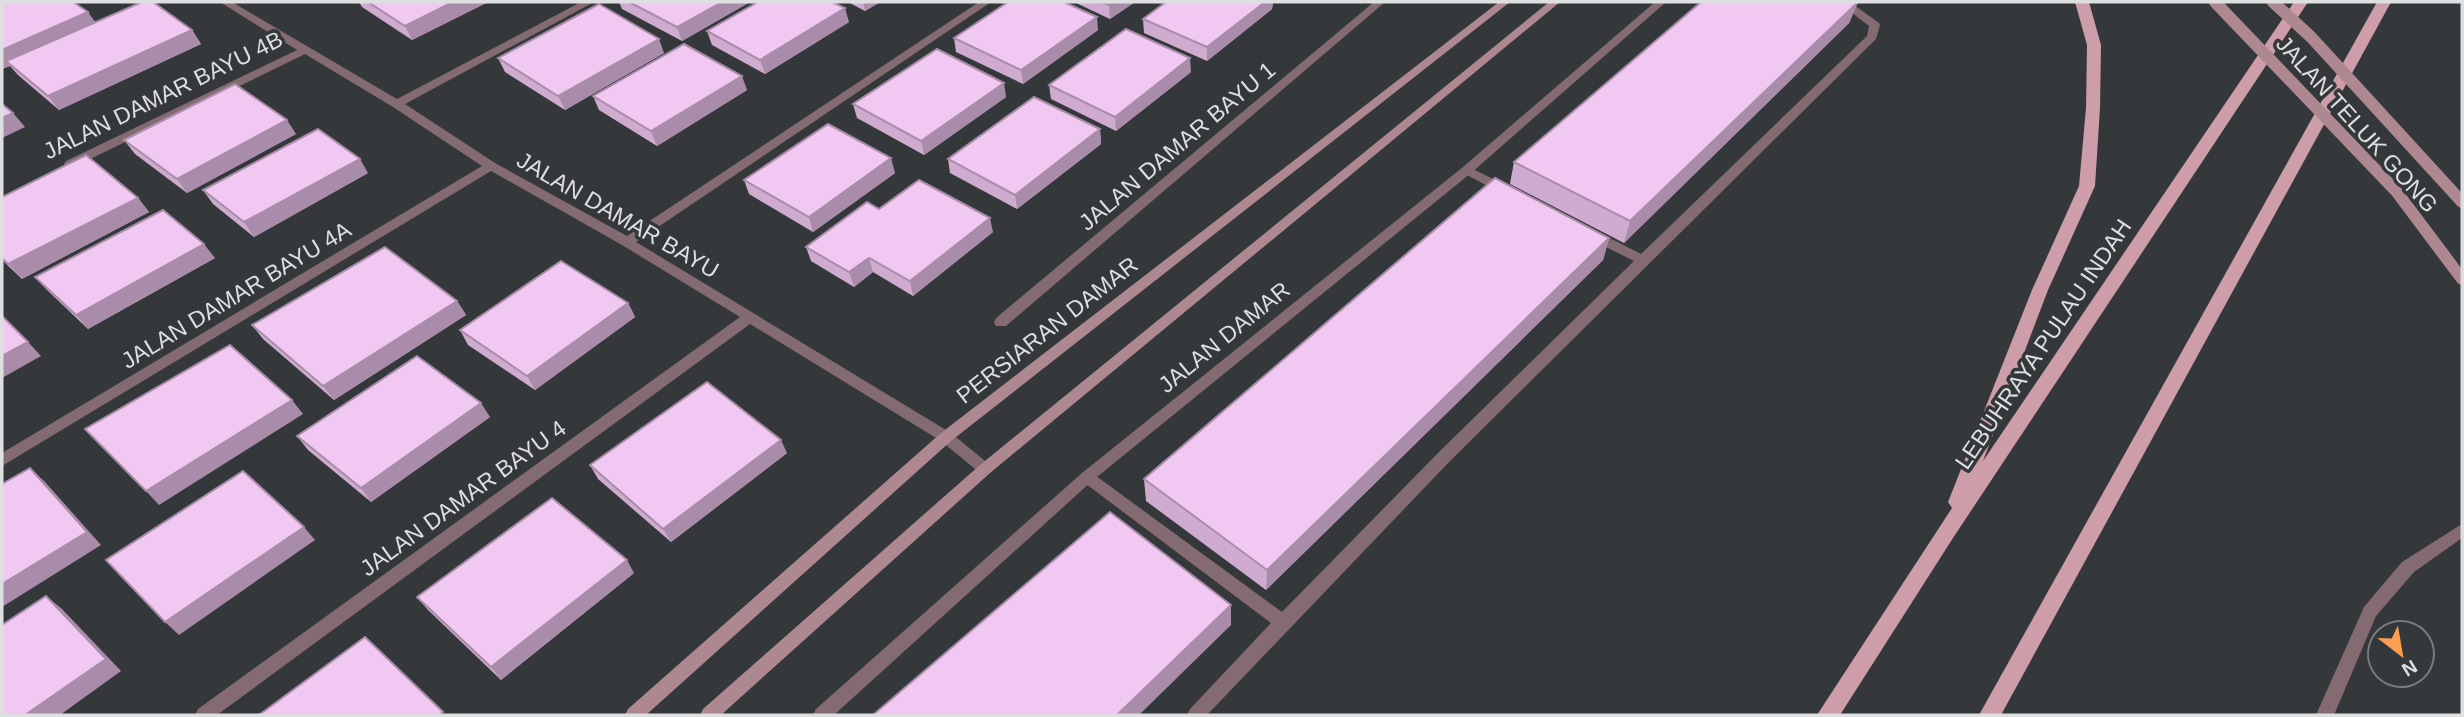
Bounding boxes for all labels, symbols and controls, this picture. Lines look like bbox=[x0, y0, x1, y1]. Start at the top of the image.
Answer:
street label: JALAN DAMAR BAYU 4B bbox=[39, 26, 287, 164]
street label: JALAN TELUK GONG bbox=[2271, 30, 2443, 218]
street label: JALAN DAMAR BAYU 1 bbox=[1074, 56, 1280, 236]
street label: JALAN DAMAR BAYU bbox=[513, 147, 723, 283]
street label: LEBUHRAYA PULAU INDAH bbox=[1950, 214, 2136, 474]
street label: JALAN DAMAR BAYU 4A bbox=[117, 216, 356, 374]
street label: PERSIARAN DAMAR bbox=[951, 251, 1143, 409]
street label: JALAN DAMAR bbox=[1153, 276, 1295, 398]
street label: JALAN DAMAR BAYU 4 bbox=[355, 415, 571, 581]
north arrow bbox=[2366, 619, 2436, 689]
text: N bbox=[2398, 656, 2421, 681]

